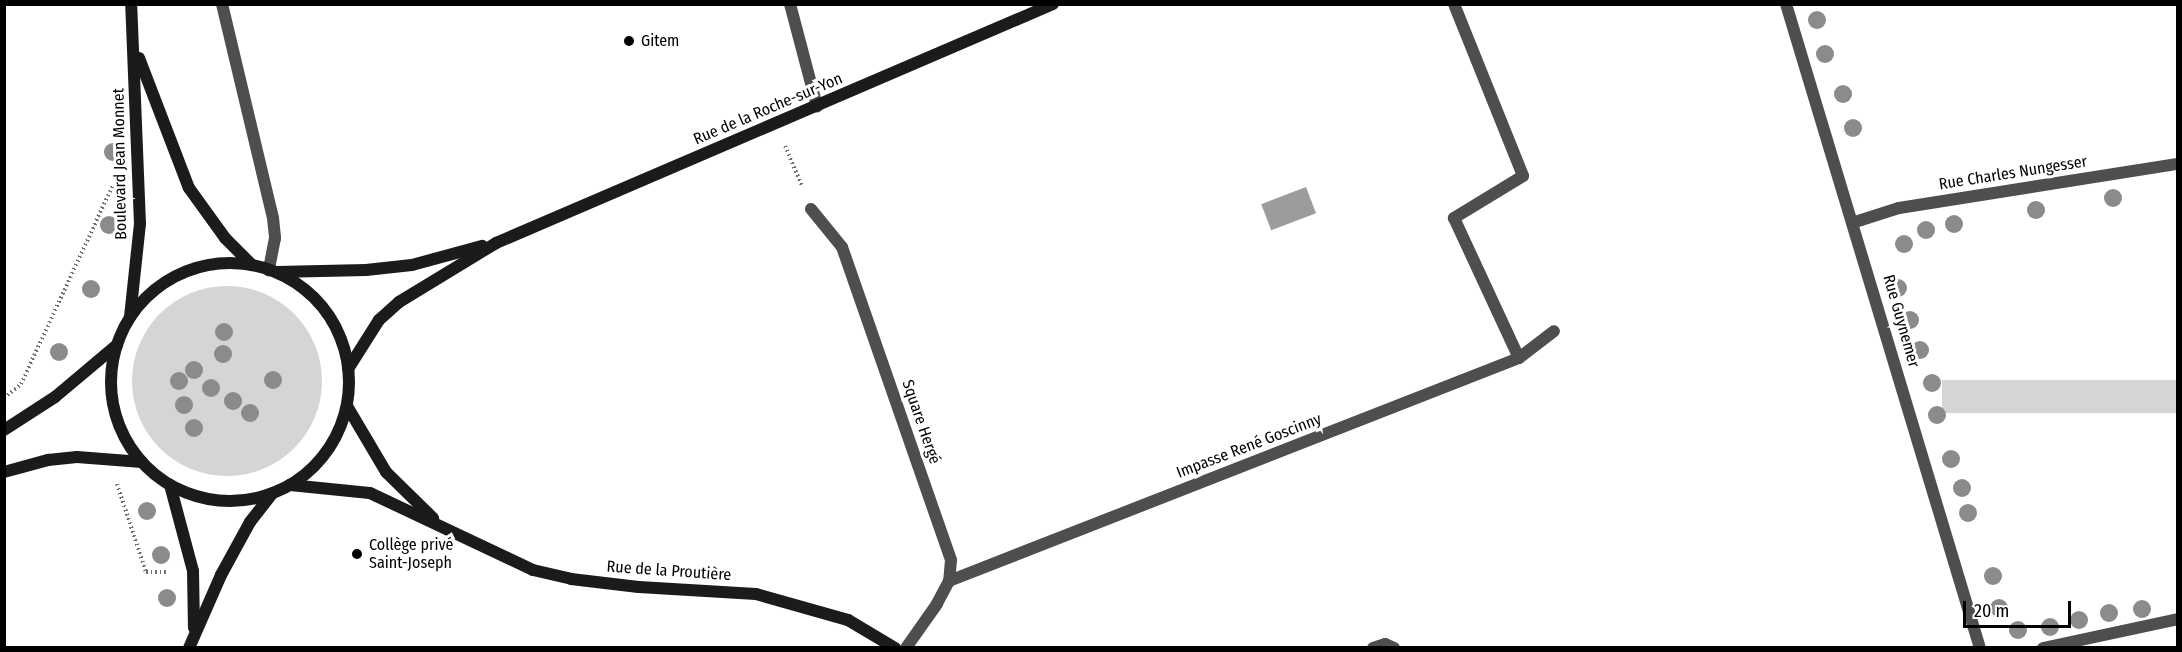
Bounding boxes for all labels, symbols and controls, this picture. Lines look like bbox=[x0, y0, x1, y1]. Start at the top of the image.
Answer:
place label: Gitem bbox=[641, 31, 679, 51]
marker: Gitem bbox=[622, 34, 636, 48]
street label: Rue de la Roche-sur-Yon bbox=[691, 69, 845, 149]
street label: Boulevard Jean Monnet bbox=[109, 88, 131, 240]
street label: Rue Charles Nungesser bbox=[1937, 152, 2089, 194]
street label: Rue Guynemer bbox=[1879, 272, 1923, 370]
street label: Square Hergé bbox=[898, 377, 944, 467]
street label: Impasse René Goscinny bbox=[1174, 410, 1324, 482]
place label: Collège privé Saint-Joseph bbox=[369, 535, 454, 573]
marker: Collège privé Saint-Joseph bbox=[350, 547, 364, 561]
street label: Rue de la Proutière bbox=[606, 557, 732, 585]
scale bar bbox=[1966, 589, 2074, 627]
text: 20 m bbox=[1974, 600, 2009, 622]

